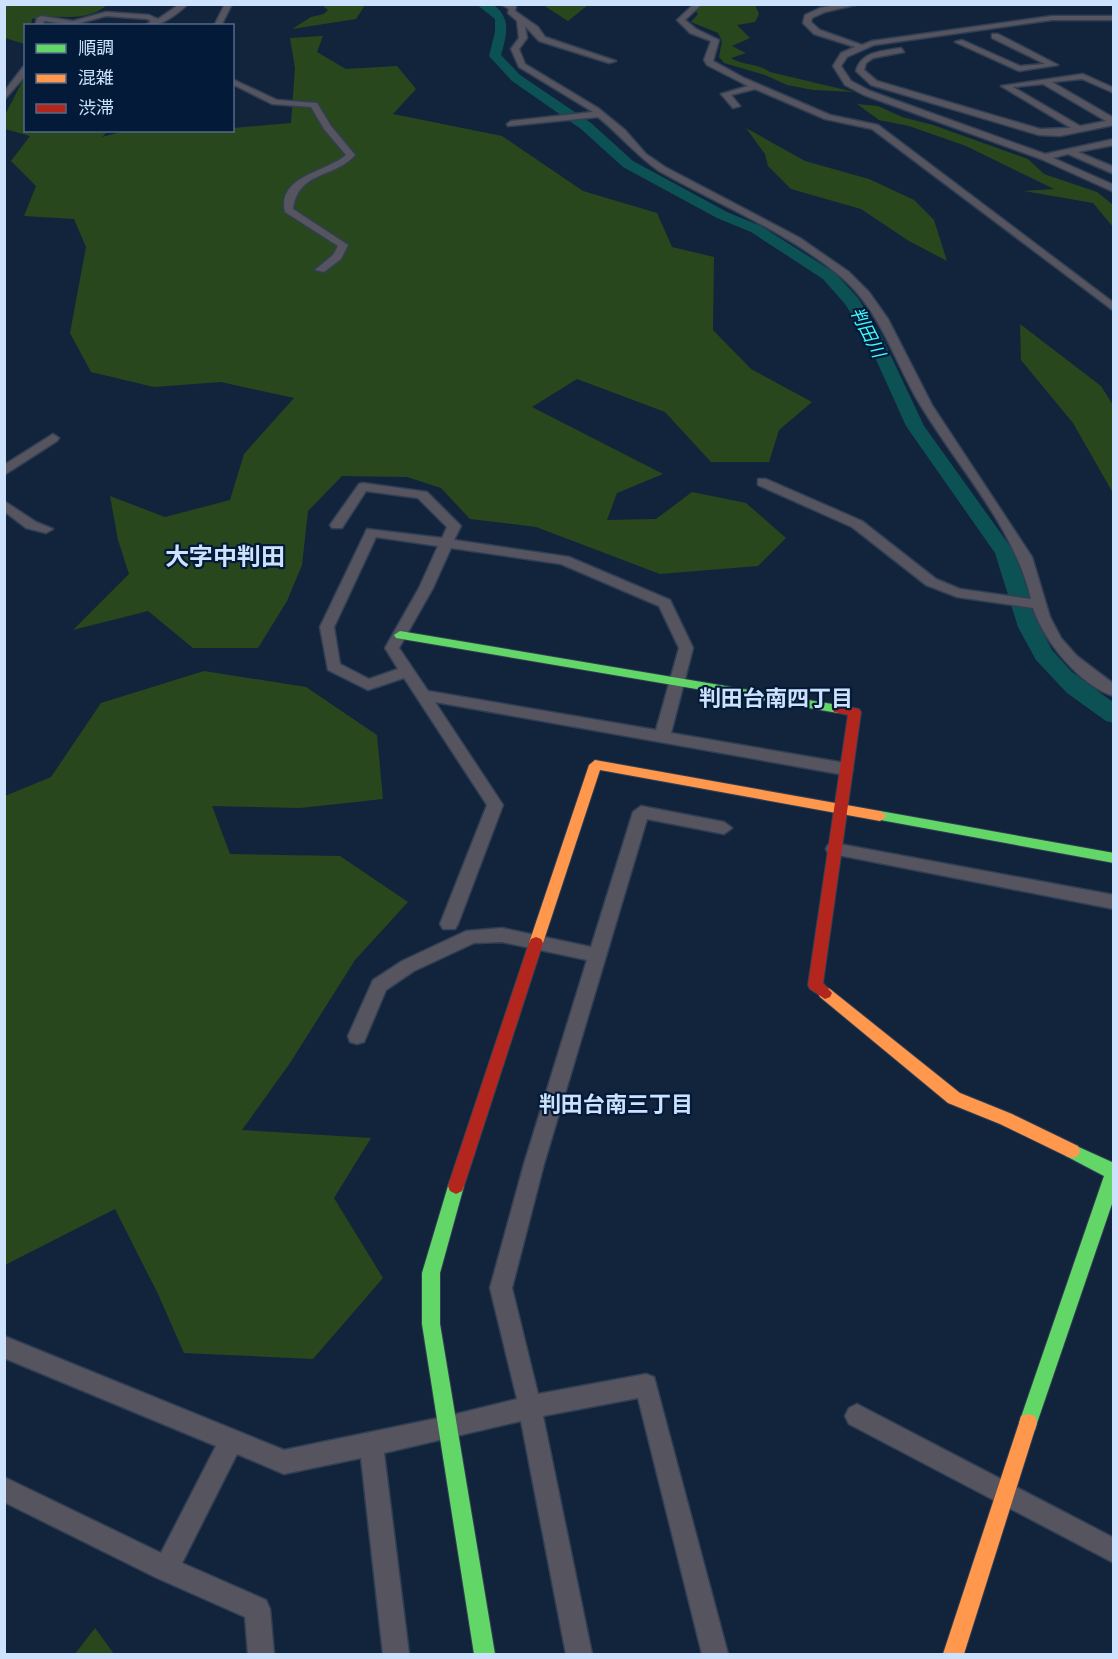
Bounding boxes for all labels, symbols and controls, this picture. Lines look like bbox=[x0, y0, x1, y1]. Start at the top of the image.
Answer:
legend bbox=[24, 24, 234, 132]
text: 順調 bbox=[78, 37, 114, 58]
text: 混雑 bbox=[78, 67, 114, 88]
text: 渋滞 bbox=[78, 97, 114, 118]
water label: 判田川 bbox=[846, 303, 891, 363]
district label: 大字中判田 bbox=[165, 542, 285, 570]
district label: 判田台南四丁目 bbox=[699, 685, 853, 711]
district label: 判田台南三丁目 bbox=[539, 1091, 693, 1117]

